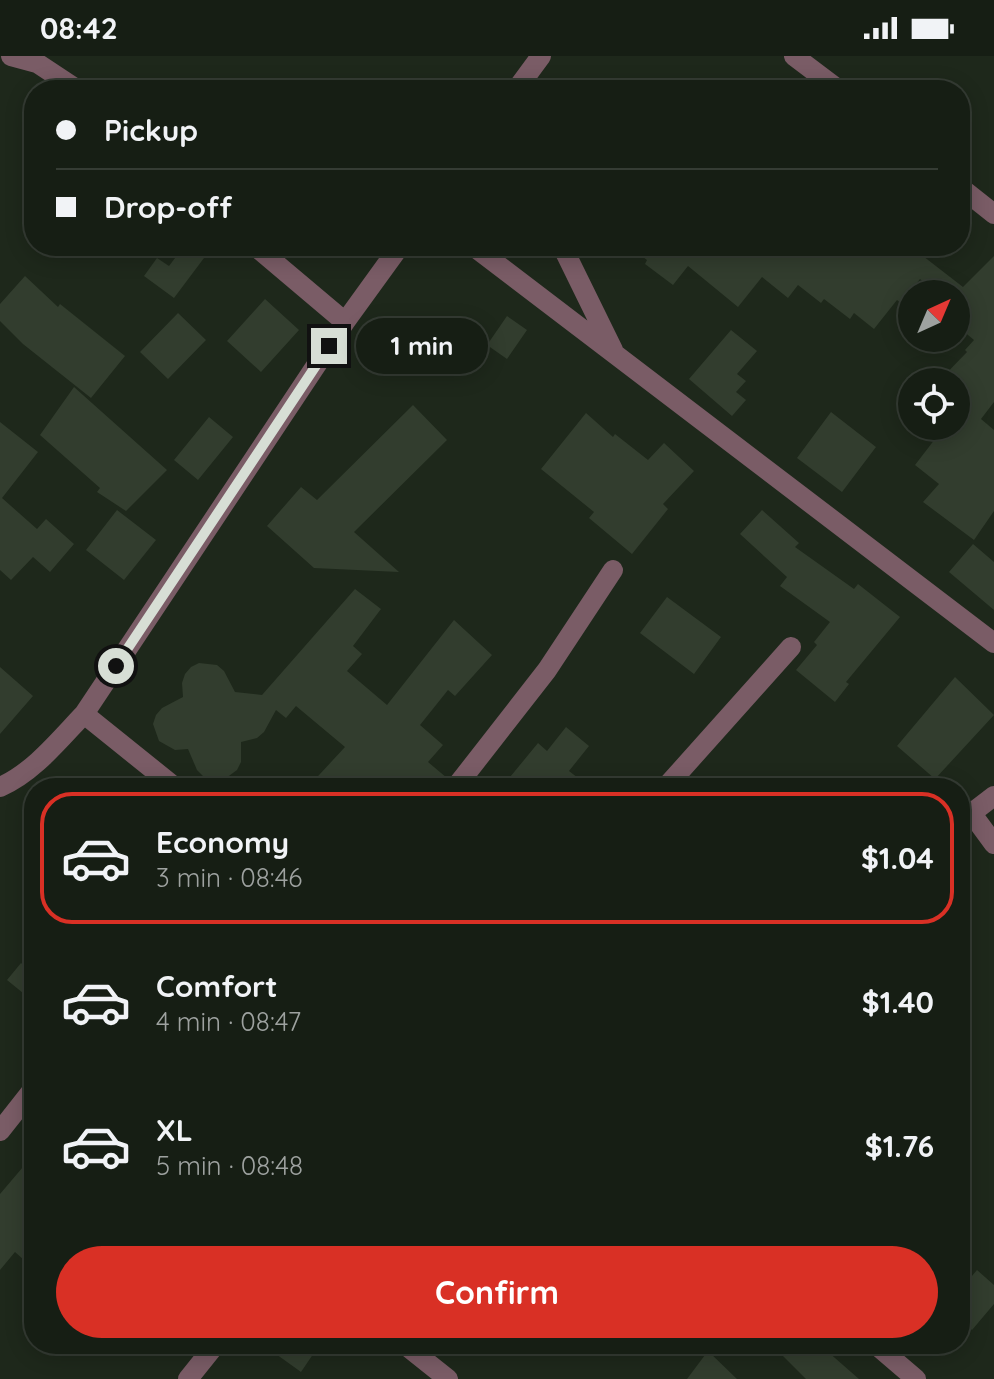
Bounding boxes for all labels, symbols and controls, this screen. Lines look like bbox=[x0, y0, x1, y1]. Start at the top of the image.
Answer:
text: 08:42 bbox=[40, 9, 118, 47]
text: Pickup bbox=[104, 111, 198, 149]
text: Drop-off bbox=[104, 188, 232, 226]
north arrow bbox=[898, 280, 970, 352]
map controls bbox=[898, 280, 970, 440]
callout: 1 min bbox=[357, 318, 489, 374]
route end bbox=[311, 328, 347, 364]
text: 1 min bbox=[391, 329, 454, 362]
button: locate bbox=[898, 368, 970, 440]
route start bbox=[98, 648, 134, 684]
icon: car bbox=[60, 822, 132, 894]
text: Economy bbox=[156, 823, 289, 861]
text: $1.04 bbox=[861, 839, 934, 877]
text: 3 min · 08:46 bbox=[156, 861, 302, 894]
icon: car bbox=[60, 966, 132, 1038]
text: Comfort bbox=[156, 967, 277, 1005]
text: $1.40 bbox=[862, 983, 934, 1021]
text: 4 min · 08:47 bbox=[156, 1005, 301, 1038]
icon: car bbox=[60, 1110, 132, 1182]
text: XL bbox=[156, 1111, 193, 1149]
text: $1.76 bbox=[865, 1127, 934, 1165]
text: 5 min · 08:48 bbox=[156, 1149, 303, 1182]
button: Confirm bbox=[56, 1246, 938, 1338]

